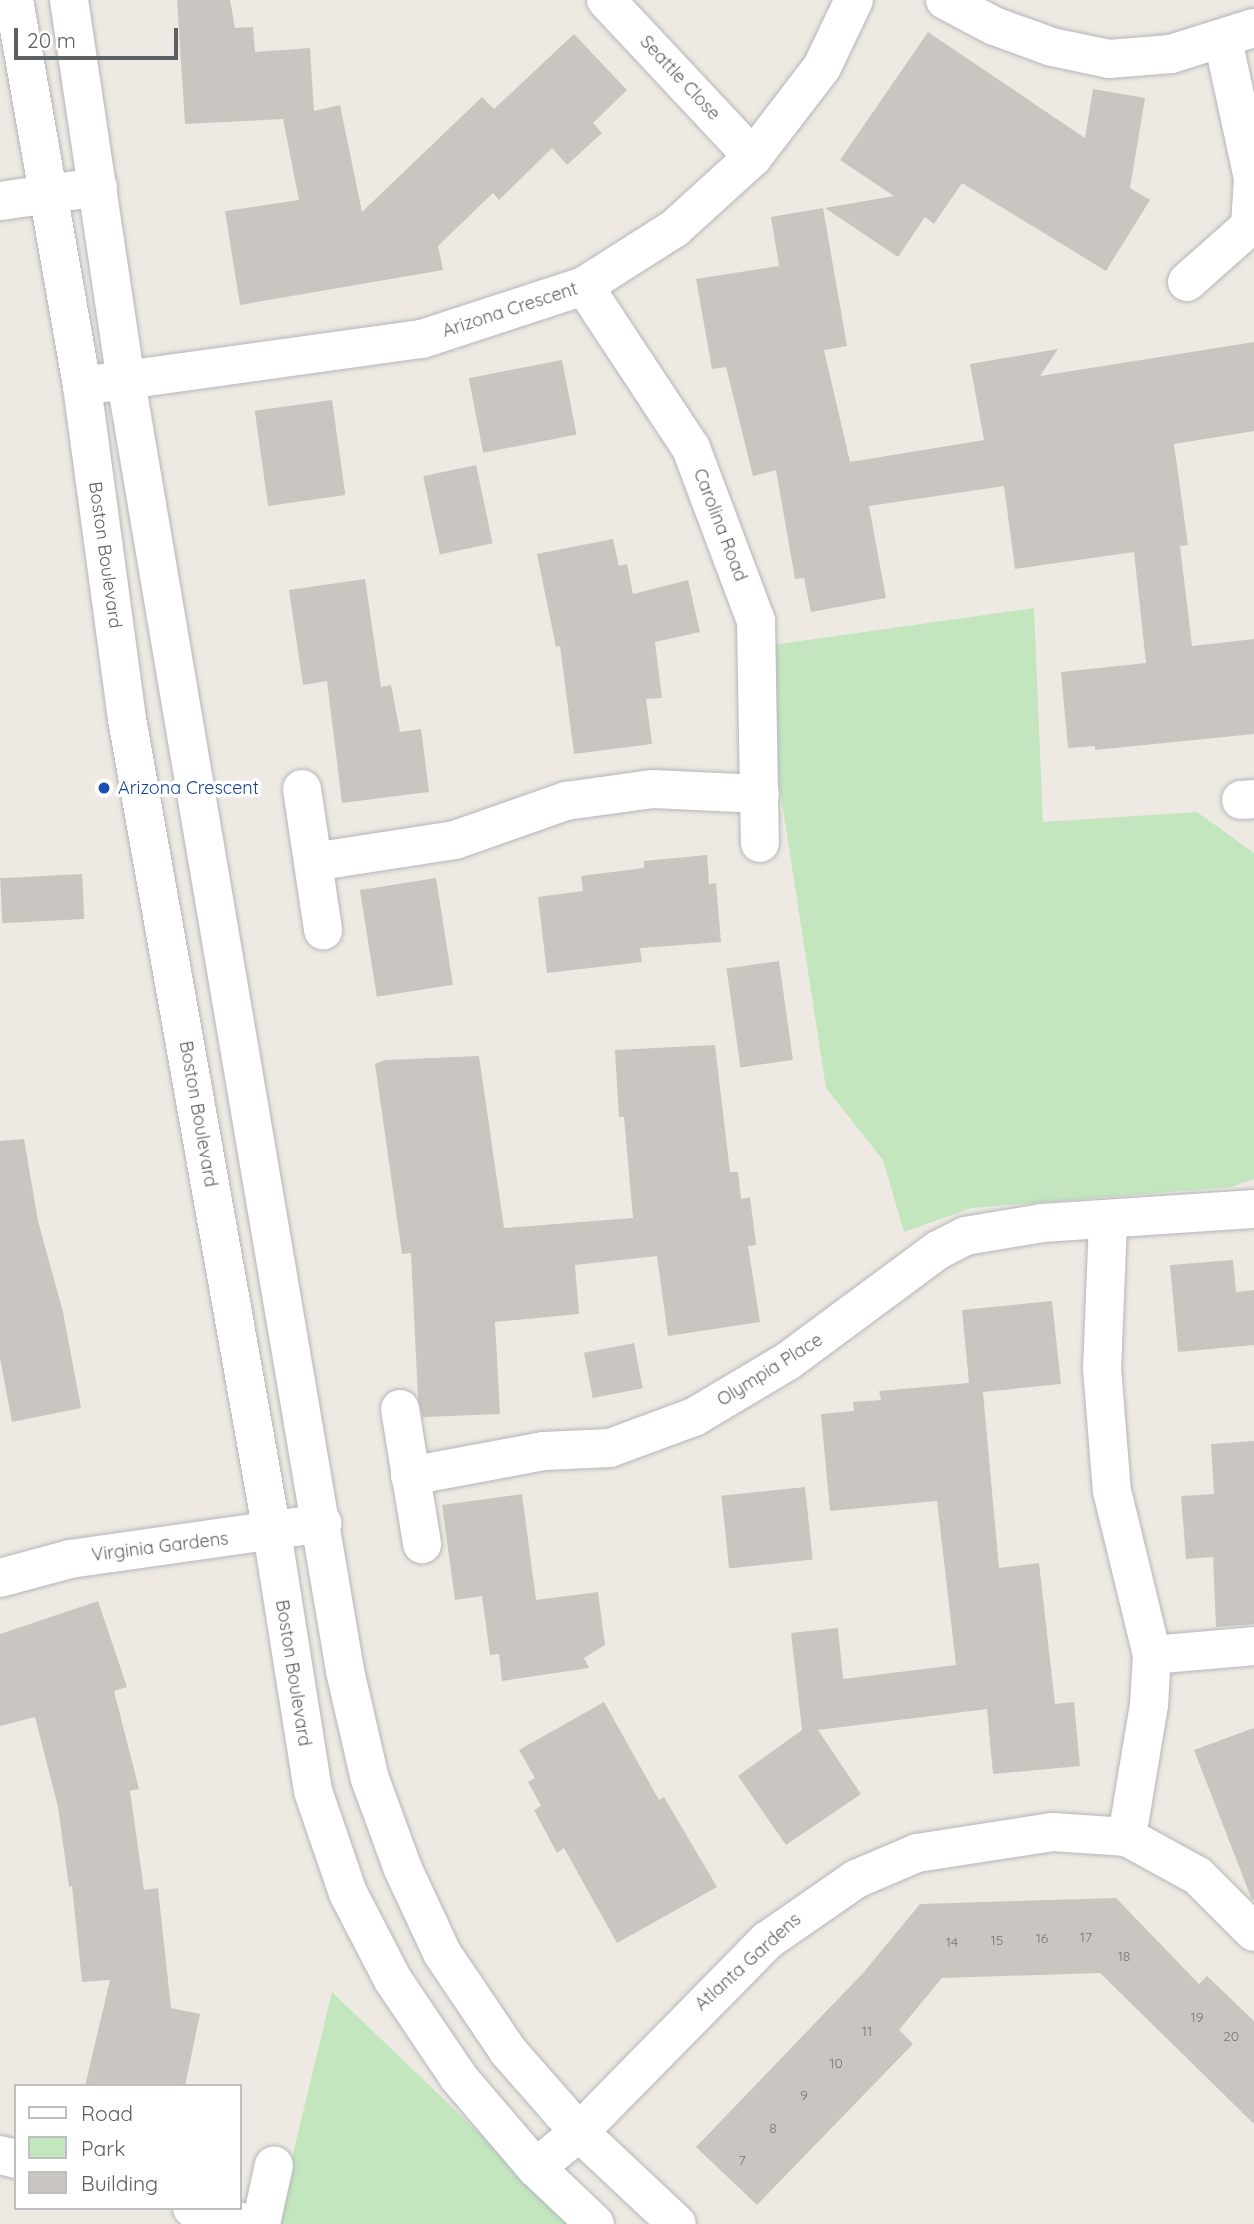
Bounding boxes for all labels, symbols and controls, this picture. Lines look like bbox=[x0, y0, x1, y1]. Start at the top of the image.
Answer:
scale bar bbox=[18, 14, 182, 58]
text: 20 m bbox=[27, 27, 76, 53]
street label: Seattle Close bbox=[635, 31, 725, 125]
street label: Arizona Crescent bbox=[440, 278, 580, 342]
street label: Carolina Road bbox=[689, 466, 751, 584]
street label: Boston Boulevard bbox=[84, 480, 126, 630]
place label: Arizona Crescent bbox=[118, 777, 259, 799]
marker: Arizona Crescent bbox=[96, 780, 112, 796]
street label: Boston Boulevard bbox=[175, 1039, 221, 1189]
street label: Olympia Place bbox=[713, 1329, 827, 1411]
street label: Virginia Gardens bbox=[90, 1528, 230, 1566]
street label: Boston Boulevard bbox=[271, 1598, 315, 1748]
street label: Atlanta Gardens bbox=[691, 1909, 805, 2015]
house number: 17 bbox=[1080, 1929, 1092, 1945]
house number: 16 bbox=[1036, 1930, 1048, 1946]
house number: 15 bbox=[991, 1932, 1003, 1948]
house number: 14 bbox=[946, 1934, 958, 1950]
house number: 18 bbox=[1118, 1948, 1130, 1964]
house number: 19 bbox=[1191, 2009, 1203, 2025]
house number: 11 bbox=[862, 2023, 872, 2039]
house number: 20 bbox=[1223, 2028, 1239, 2044]
house number: 10 bbox=[829, 2055, 843, 2071]
legend bbox=[14, 2084, 242, 2210]
house number: 9 bbox=[800, 2087, 808, 2103]
text: Road bbox=[81, 2100, 133, 2126]
house number: 8 bbox=[769, 2120, 777, 2136]
text: Park bbox=[81, 2135, 125, 2161]
house number: 7 bbox=[738, 2152, 746, 2168]
text: Building bbox=[81, 2170, 158, 2196]

